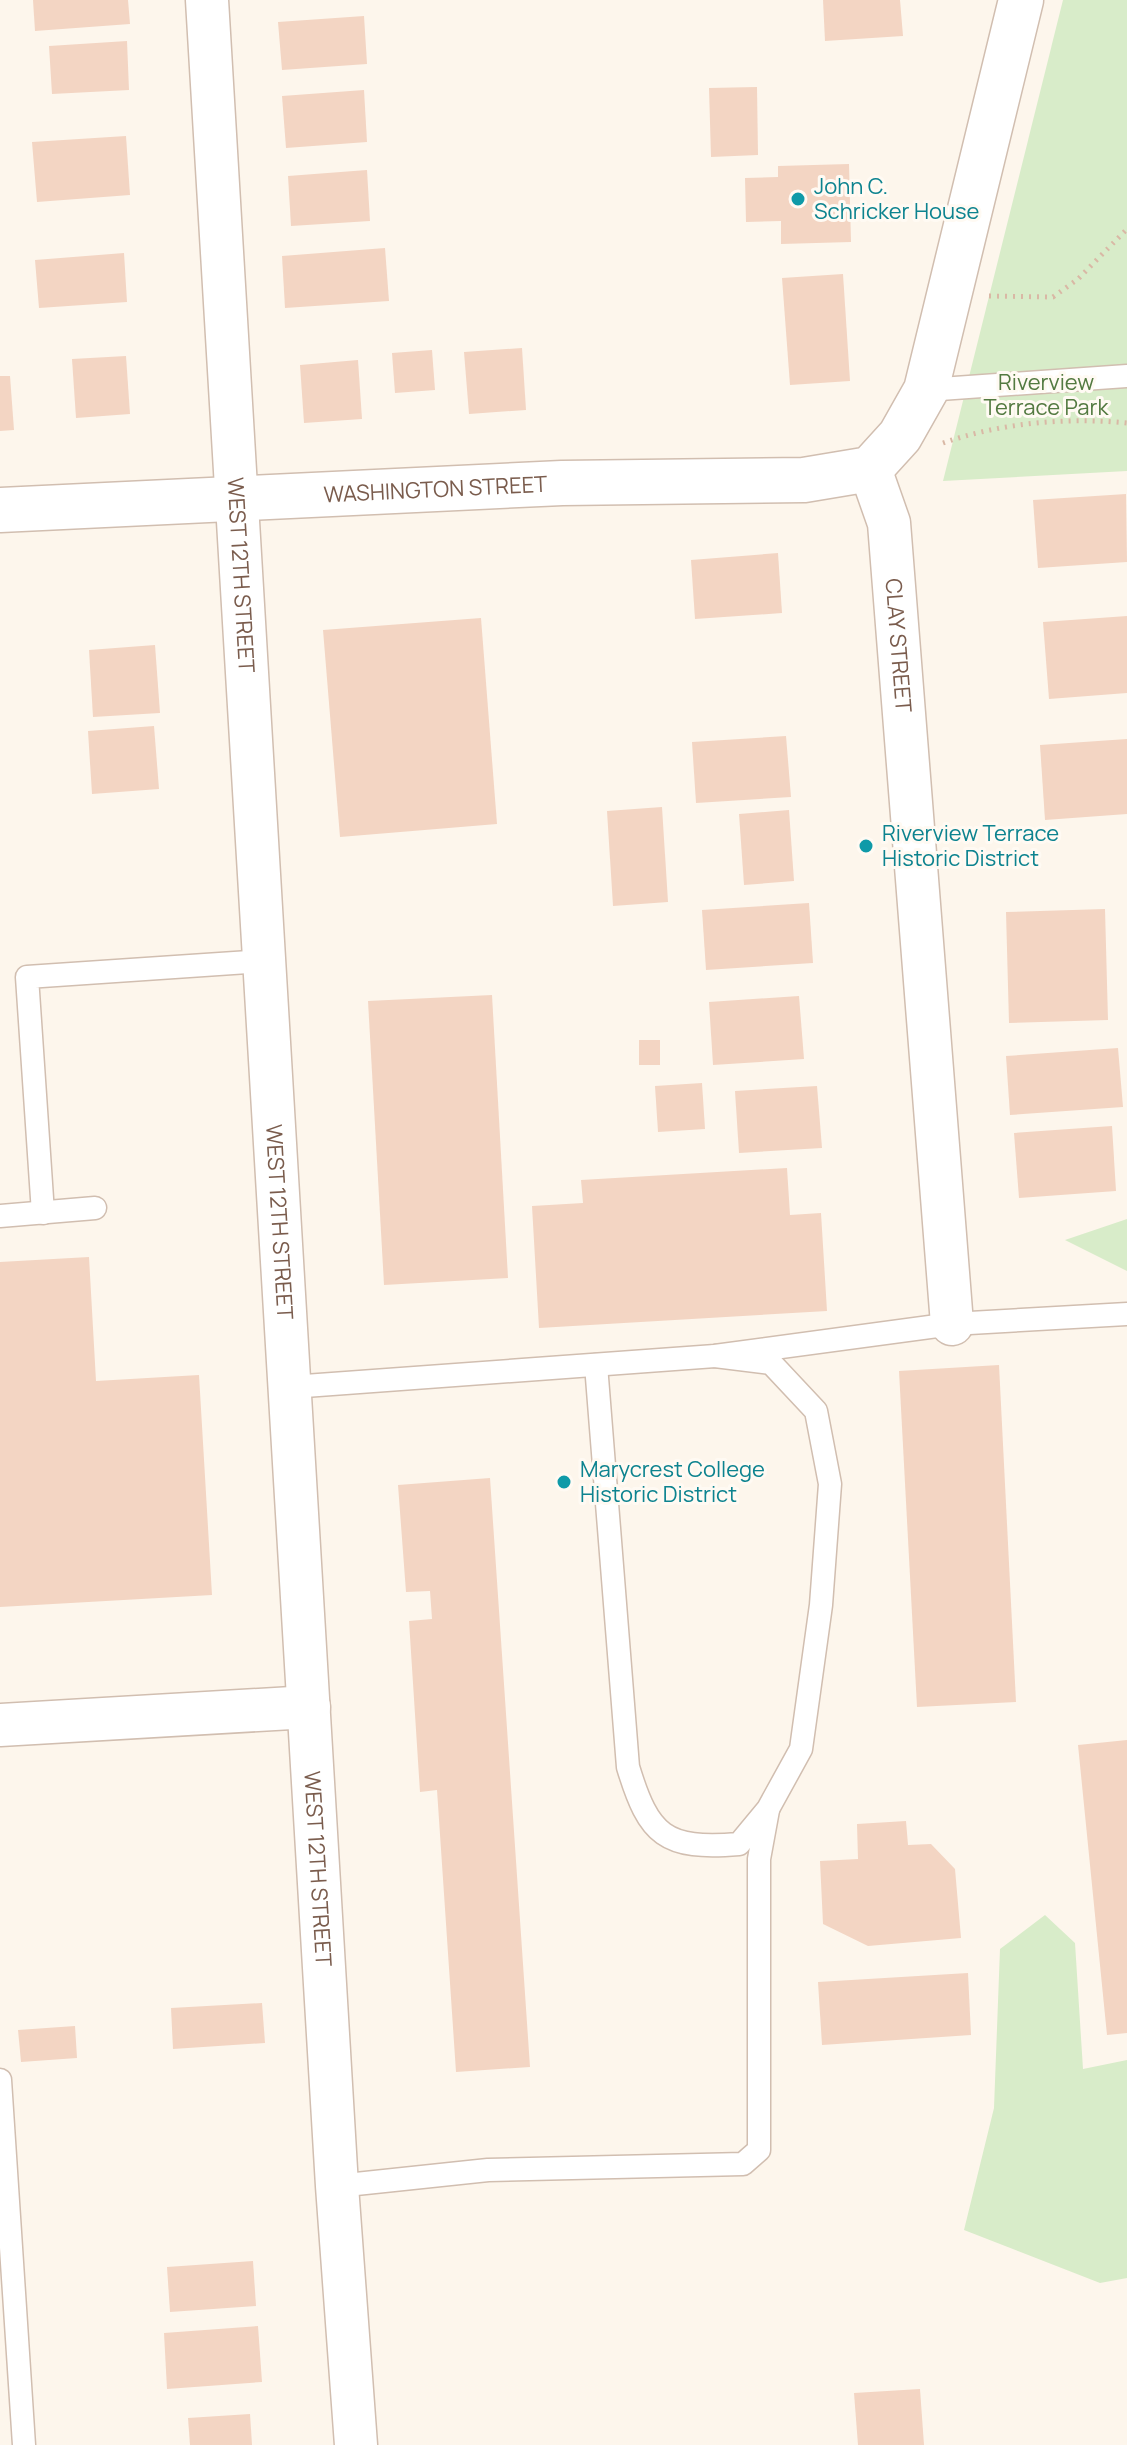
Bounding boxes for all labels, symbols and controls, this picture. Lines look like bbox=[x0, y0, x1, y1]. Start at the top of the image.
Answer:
place label: John C. Schricker House bbox=[814, 171, 980, 226]
marker: John C. Schricker House bbox=[789, 190, 807, 208]
park label: Riverview Terrace Park bbox=[984, 367, 1109, 422]
street label: WASHINGTON STREET bbox=[323, 469, 548, 509]
street label: WEST 12TH STREET bbox=[220, 476, 262, 673]
street label: CLAY STREET bbox=[878, 577, 919, 713]
place label: Riverview Terrace Historic District bbox=[882, 818, 1059, 873]
marker: Riverview Terrace Historic District bbox=[857, 837, 875, 855]
street label: WEST 12TH STREET bbox=[259, 1123, 300, 1320]
place label: Marycrest College Historic District bbox=[580, 1454, 765, 1509]
marker: Marycrest College Historic District bbox=[555, 1473, 573, 1491]
street label: WEST 12TH STREET bbox=[297, 1770, 339, 1967]

